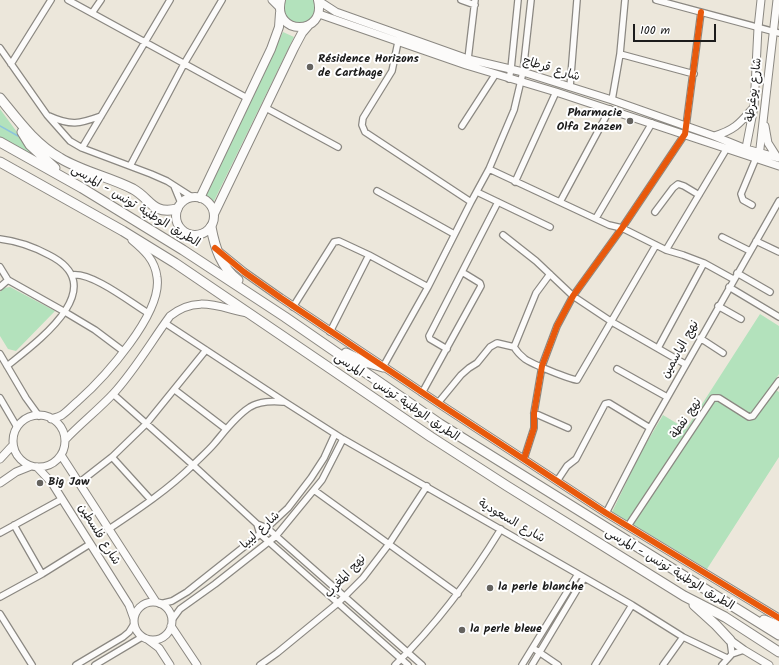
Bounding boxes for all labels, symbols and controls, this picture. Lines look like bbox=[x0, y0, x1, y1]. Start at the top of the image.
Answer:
scale bar bbox=[635, 16, 718, 42]
text: 100 m bbox=[640, 21, 670, 40]
place label: Résidence Horizons de Carthage bbox=[318, 53, 419, 81]
street label: شارع قرطاج bbox=[521, 54, 581, 86]
street label: شارع يوغرطة bbox=[744, 57, 766, 123]
marker: Résidence Horizons de Carthage bbox=[305, 62, 315, 72]
place label: Pharmacie Olfa Znazen bbox=[557, 107, 622, 135]
marker: Pharmacie Olfa Znazen bbox=[625, 116, 635, 126]
street label: الطريق الوطنية تونس - المرسى bbox=[68, 163, 202, 251]
street label: نهج الياسمين bbox=[659, 318, 703, 382]
street label: الطريق الوطنية تونس - المرسى bbox=[331, 351, 461, 445]
street label: نهج نفطة bbox=[668, 396, 706, 442]
place label: Big Jaw bbox=[48, 476, 89, 490]
marker: Big Jaw bbox=[35, 478, 45, 488]
street label: شارع السعودية bbox=[475, 497, 547, 547]
street label: شارع فلسطين bbox=[74, 502, 122, 568]
street label: شارع ليبيا bbox=[238, 509, 284, 553]
street label: الطريق الوطنية تونس - المرسى bbox=[602, 526, 736, 614]
street label: نهج المغرب bbox=[322, 552, 370, 602]
place label: la perle blanche bbox=[498, 581, 583, 595]
marker: la perle blanche bbox=[485, 583, 495, 593]
place label: la perle bleue bbox=[470, 623, 542, 637]
marker: la perle bleue bbox=[457, 625, 467, 635]

